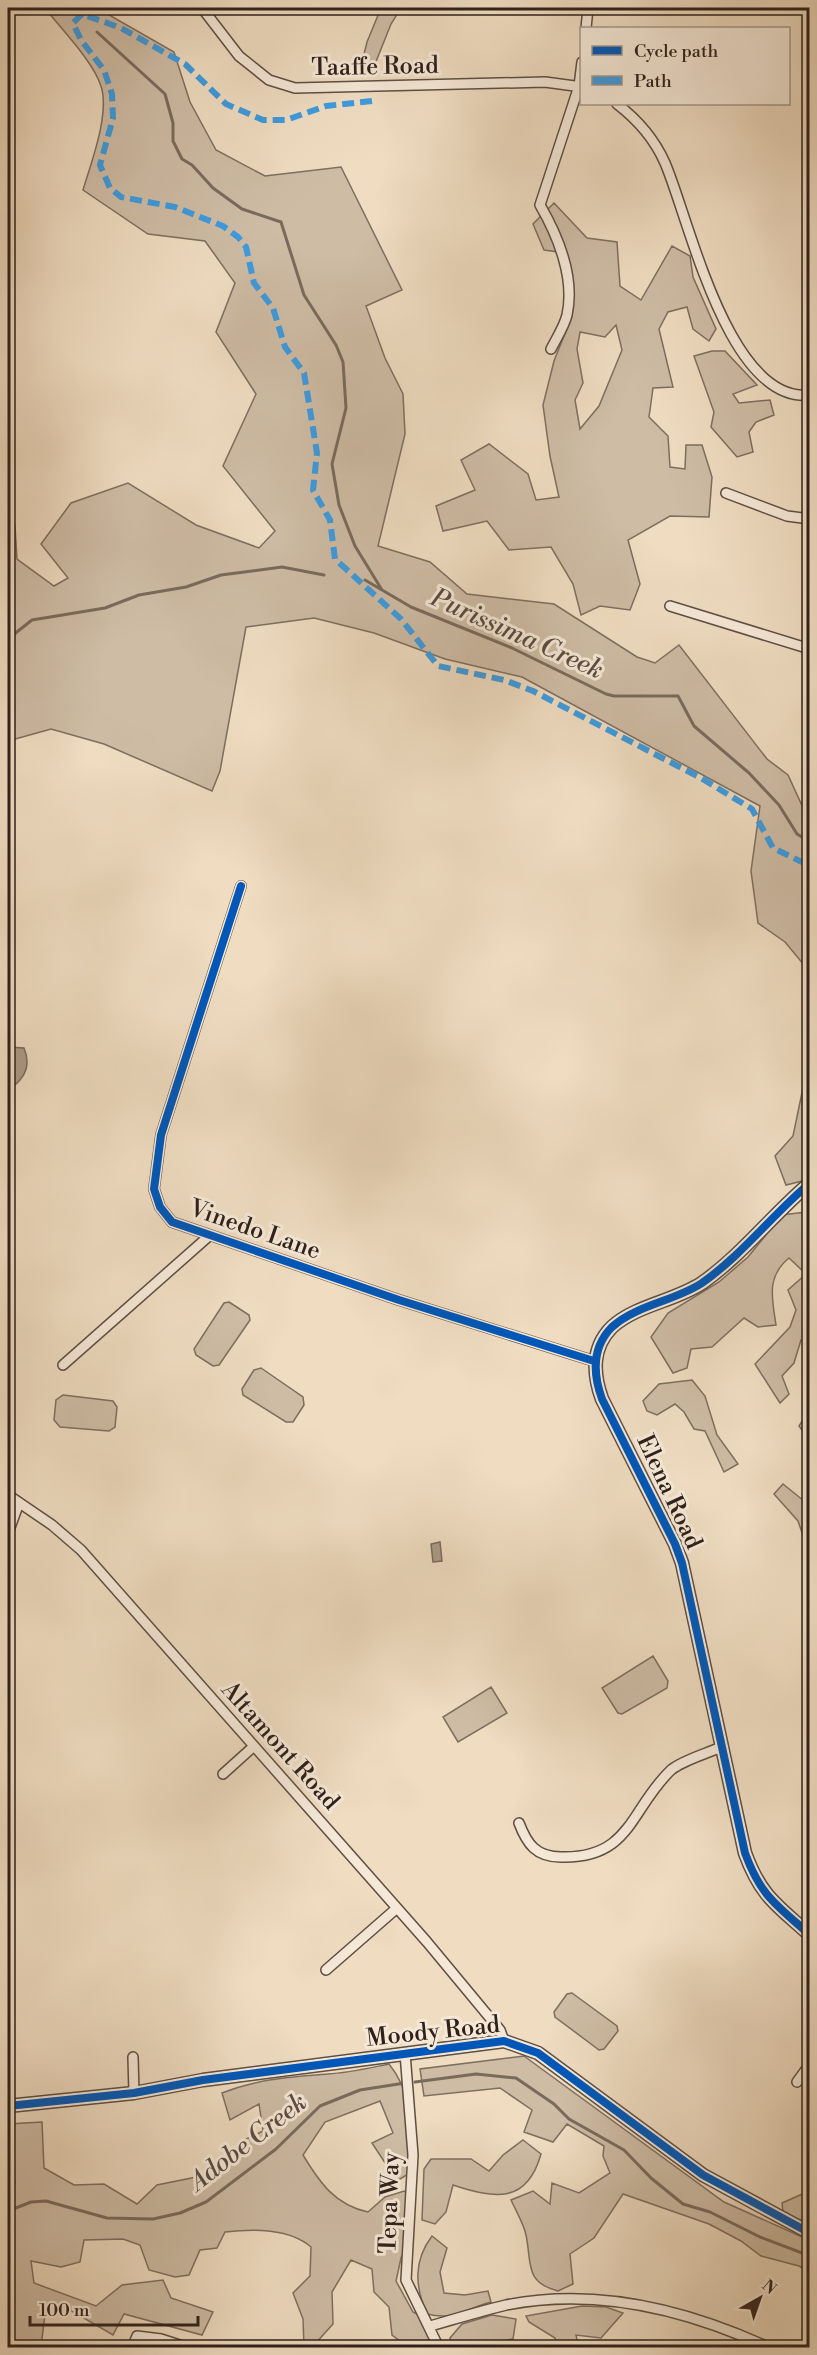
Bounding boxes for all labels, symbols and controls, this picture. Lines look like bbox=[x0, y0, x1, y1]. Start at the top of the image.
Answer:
legend bbox=[580, 27, 790, 105]
text: Cycle path bbox=[634, 40, 718, 63]
street label: Taaffe Road bbox=[311, 51, 439, 83]
text: Path bbox=[634, 70, 672, 93]
water label: Purissima Creek bbox=[425, 581, 608, 686]
street label: Vinedo Lane bbox=[185, 1193, 324, 1266]
street label: Elena Road bbox=[629, 1430, 709, 1554]
street label: Altamont Road bbox=[214, 1675, 346, 1817]
street label: Moody Road bbox=[365, 2010, 502, 2054]
water label: Adobe Creek bbox=[181, 2086, 313, 2200]
street label: Tepa Way bbox=[373, 2151, 407, 2254]
north arrow bbox=[730, 2268, 790, 2328]
text: N bbox=[758, 2276, 781, 2299]
scale bar bbox=[30, 2289, 198, 2327]
text: 100 m bbox=[39, 2299, 90, 2322]

